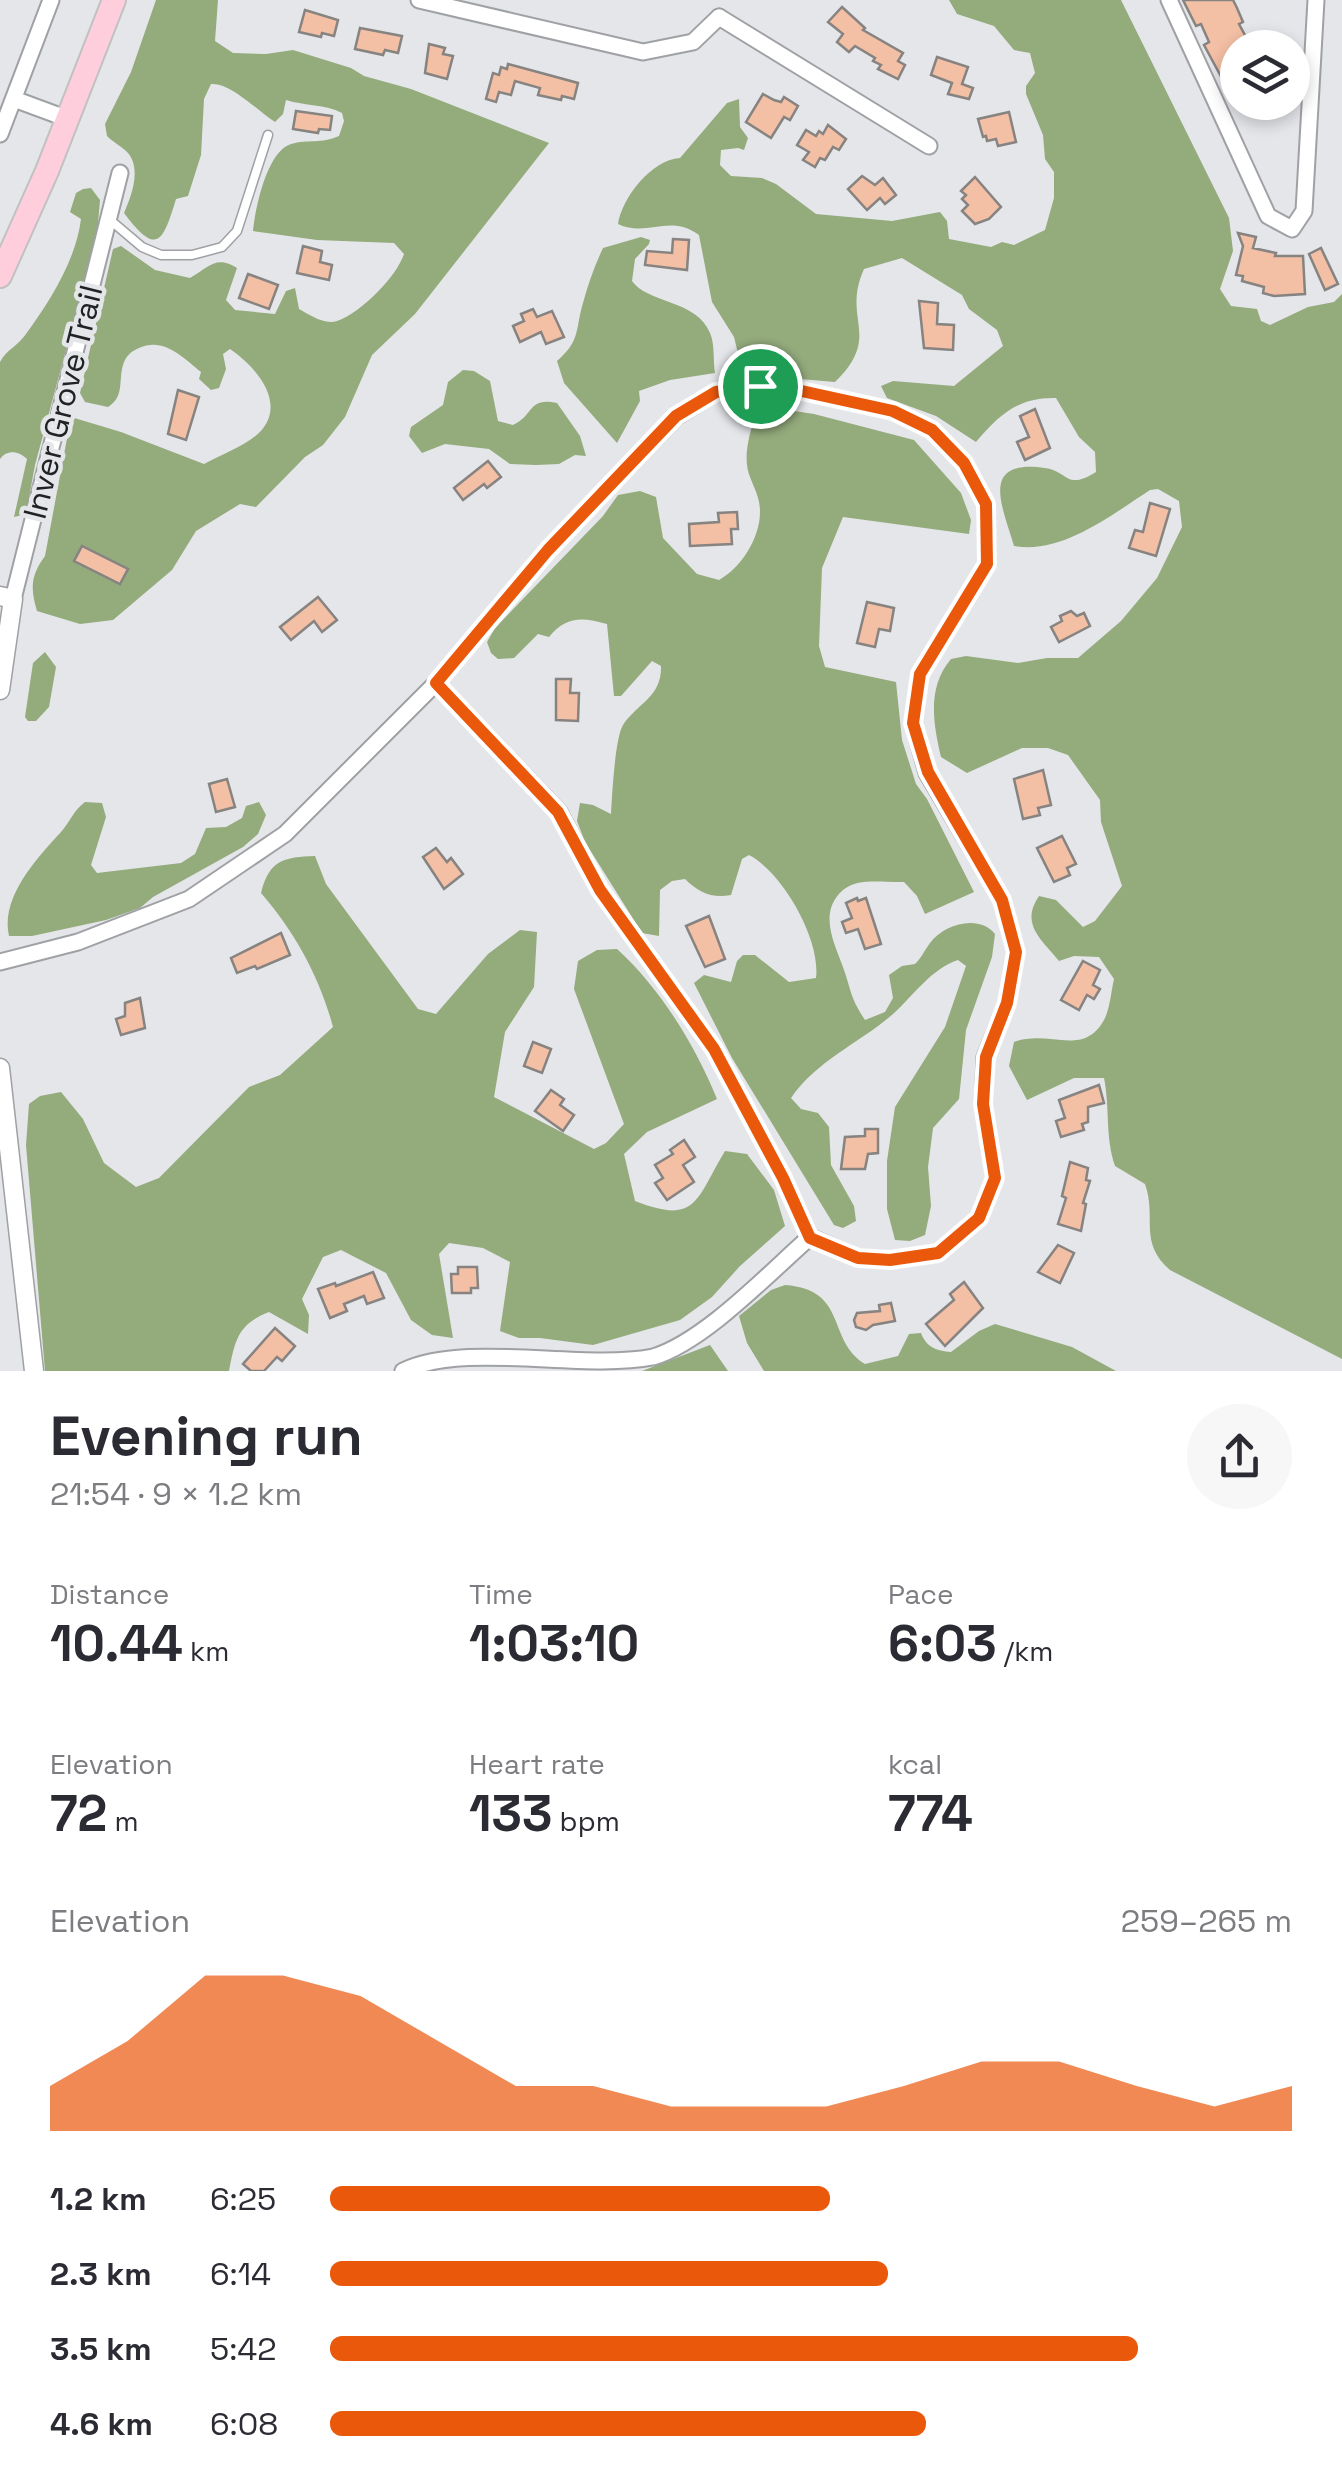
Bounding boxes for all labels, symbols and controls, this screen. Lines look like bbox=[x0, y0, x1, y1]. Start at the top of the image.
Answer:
map controls bbox=[1220, 30, 1310, 120]
button: layers bbox=[1220, 30, 1310, 120]
street label: Inver Grove Trail bbox=[15, 281, 111, 523]
pin bbox=[718, 344, 803, 429]
icon: arrive bbox=[733, 359, 788, 414]
text: Evening run bbox=[50, 1401, 363, 1471]
button: share bbox=[1187, 1404, 1292, 1509]
text: 21:54 · 9 × 1.2 km bbox=[50, 1474, 302, 1514]
text: Distance bbox=[50, 1576, 169, 1612]
text: Time bbox=[469, 1576, 533, 1612]
text: Pace bbox=[888, 1576, 954, 1612]
text: 10.44 bbox=[50, 1612, 183, 1676]
text: 1:03:10 bbox=[469, 1612, 639, 1676]
text: 6:03 bbox=[888, 1612, 997, 1676]
text: km bbox=[183, 1633, 229, 1669]
text: /km bbox=[997, 1633, 1053, 1669]
text: Elevation bbox=[50, 1746, 173, 1782]
text: Heart rate bbox=[469, 1746, 605, 1782]
text: kcal bbox=[888, 1746, 942, 1782]
text: 72 bbox=[50, 1782, 107, 1846]
text: 133 bbox=[469, 1782, 552, 1846]
text: 774 bbox=[888, 1782, 973, 1846]
text: m bbox=[107, 1803, 138, 1839]
text: bpm bbox=[552, 1803, 620, 1839]
text: Elevation bbox=[50, 1901, 190, 1941]
text: 259–265 m bbox=[1121, 1901, 1292, 1941]
text: 1.2 km bbox=[50, 2179, 147, 2219]
text: 6:25 bbox=[210, 2179, 276, 2219]
text: 2.3 km bbox=[50, 2254, 152, 2294]
text: 6:14 bbox=[210, 2254, 271, 2294]
text: 3.5 km bbox=[50, 2329, 152, 2369]
text: 5:42 bbox=[210, 2329, 277, 2369]
text: 4.6 km bbox=[50, 2404, 153, 2444]
text: 6:08 bbox=[210, 2404, 278, 2444]

